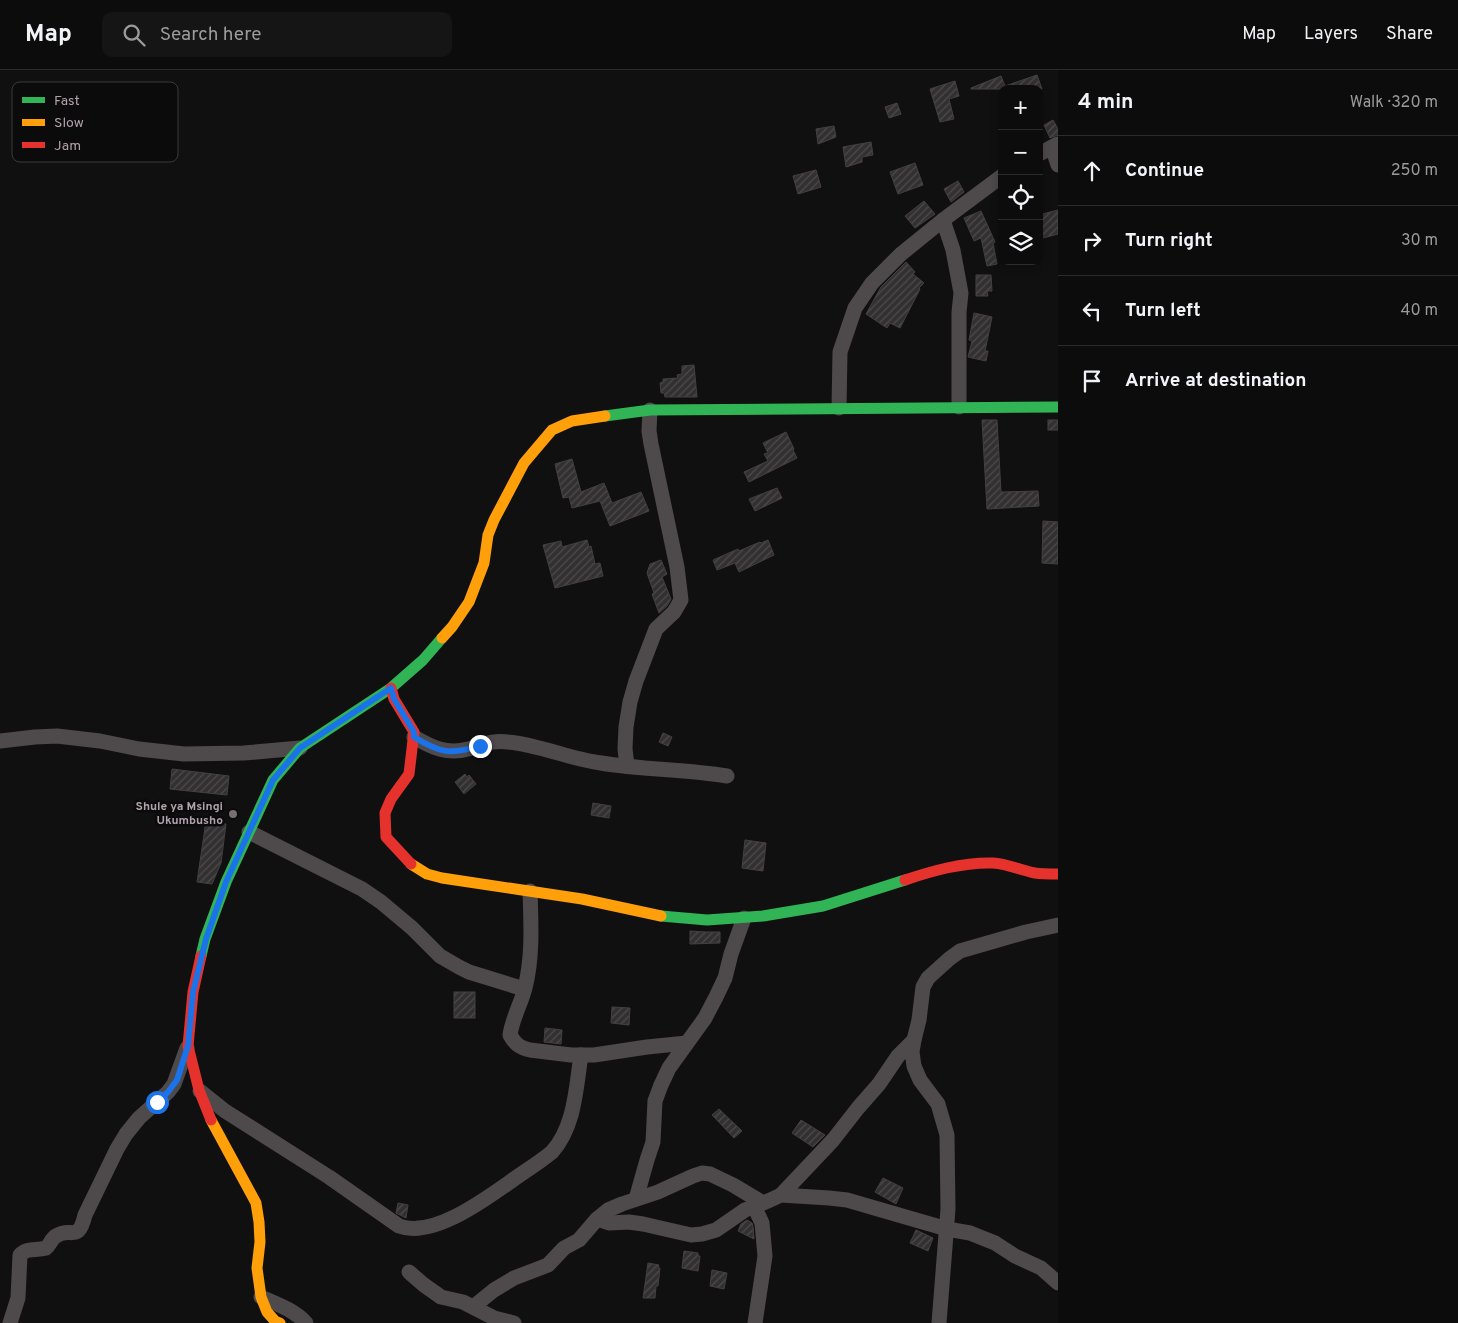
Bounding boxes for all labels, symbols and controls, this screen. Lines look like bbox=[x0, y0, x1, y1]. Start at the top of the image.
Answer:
search box bbox=[102, 12, 452, 57]
text: Map bbox=[25, 20, 72, 50]
icon: search bbox=[120, 21, 148, 49]
text: Search here bbox=[160, 23, 261, 47]
text: Map bbox=[1242, 23, 1276, 46]
text: Layers bbox=[1304, 23, 1358, 46]
text: Share bbox=[1386, 23, 1433, 46]
legend bbox=[12, 82, 178, 162]
map controls bbox=[998, 85, 1043, 265]
button: + bbox=[998, 85, 1043, 130]
text: 4 min bbox=[1078, 89, 1134, 116]
text: Fast bbox=[54, 93, 80, 110]
text: Walk · 320 m bbox=[1350, 93, 1438, 113]
text: Slow bbox=[54, 115, 84, 132]
button: − bbox=[998, 130, 1043, 175]
text: Jam bbox=[54, 138, 81, 155]
icon: ahead bbox=[1078, 157, 1106, 185]
text: Continue bbox=[1125, 159, 1204, 183]
text: 250 m bbox=[1391, 161, 1438, 181]
button: locate bbox=[998, 175, 1043, 220]
button: layers bbox=[998, 220, 1043, 265]
icon: right bbox=[1078, 227, 1106, 255]
text: Turn right bbox=[1125, 229, 1213, 253]
text: 30 m bbox=[1401, 231, 1438, 251]
icon: left bbox=[1078, 297, 1106, 325]
text: Turn left bbox=[1125, 299, 1201, 323]
text: 40 m bbox=[1400, 301, 1438, 321]
icon: arrive bbox=[1078, 367, 1106, 395]
text: Arrive at destination bbox=[1125, 369, 1306, 393]
route end bbox=[469, 735, 492, 758]
place label: Shule ya Msingi Ukumbusho bbox=[136, 799, 223, 829]
marker: Shule ya Msingi Ukumbusho bbox=[227, 808, 239, 820]
route start bbox=[146, 1091, 169, 1114]

